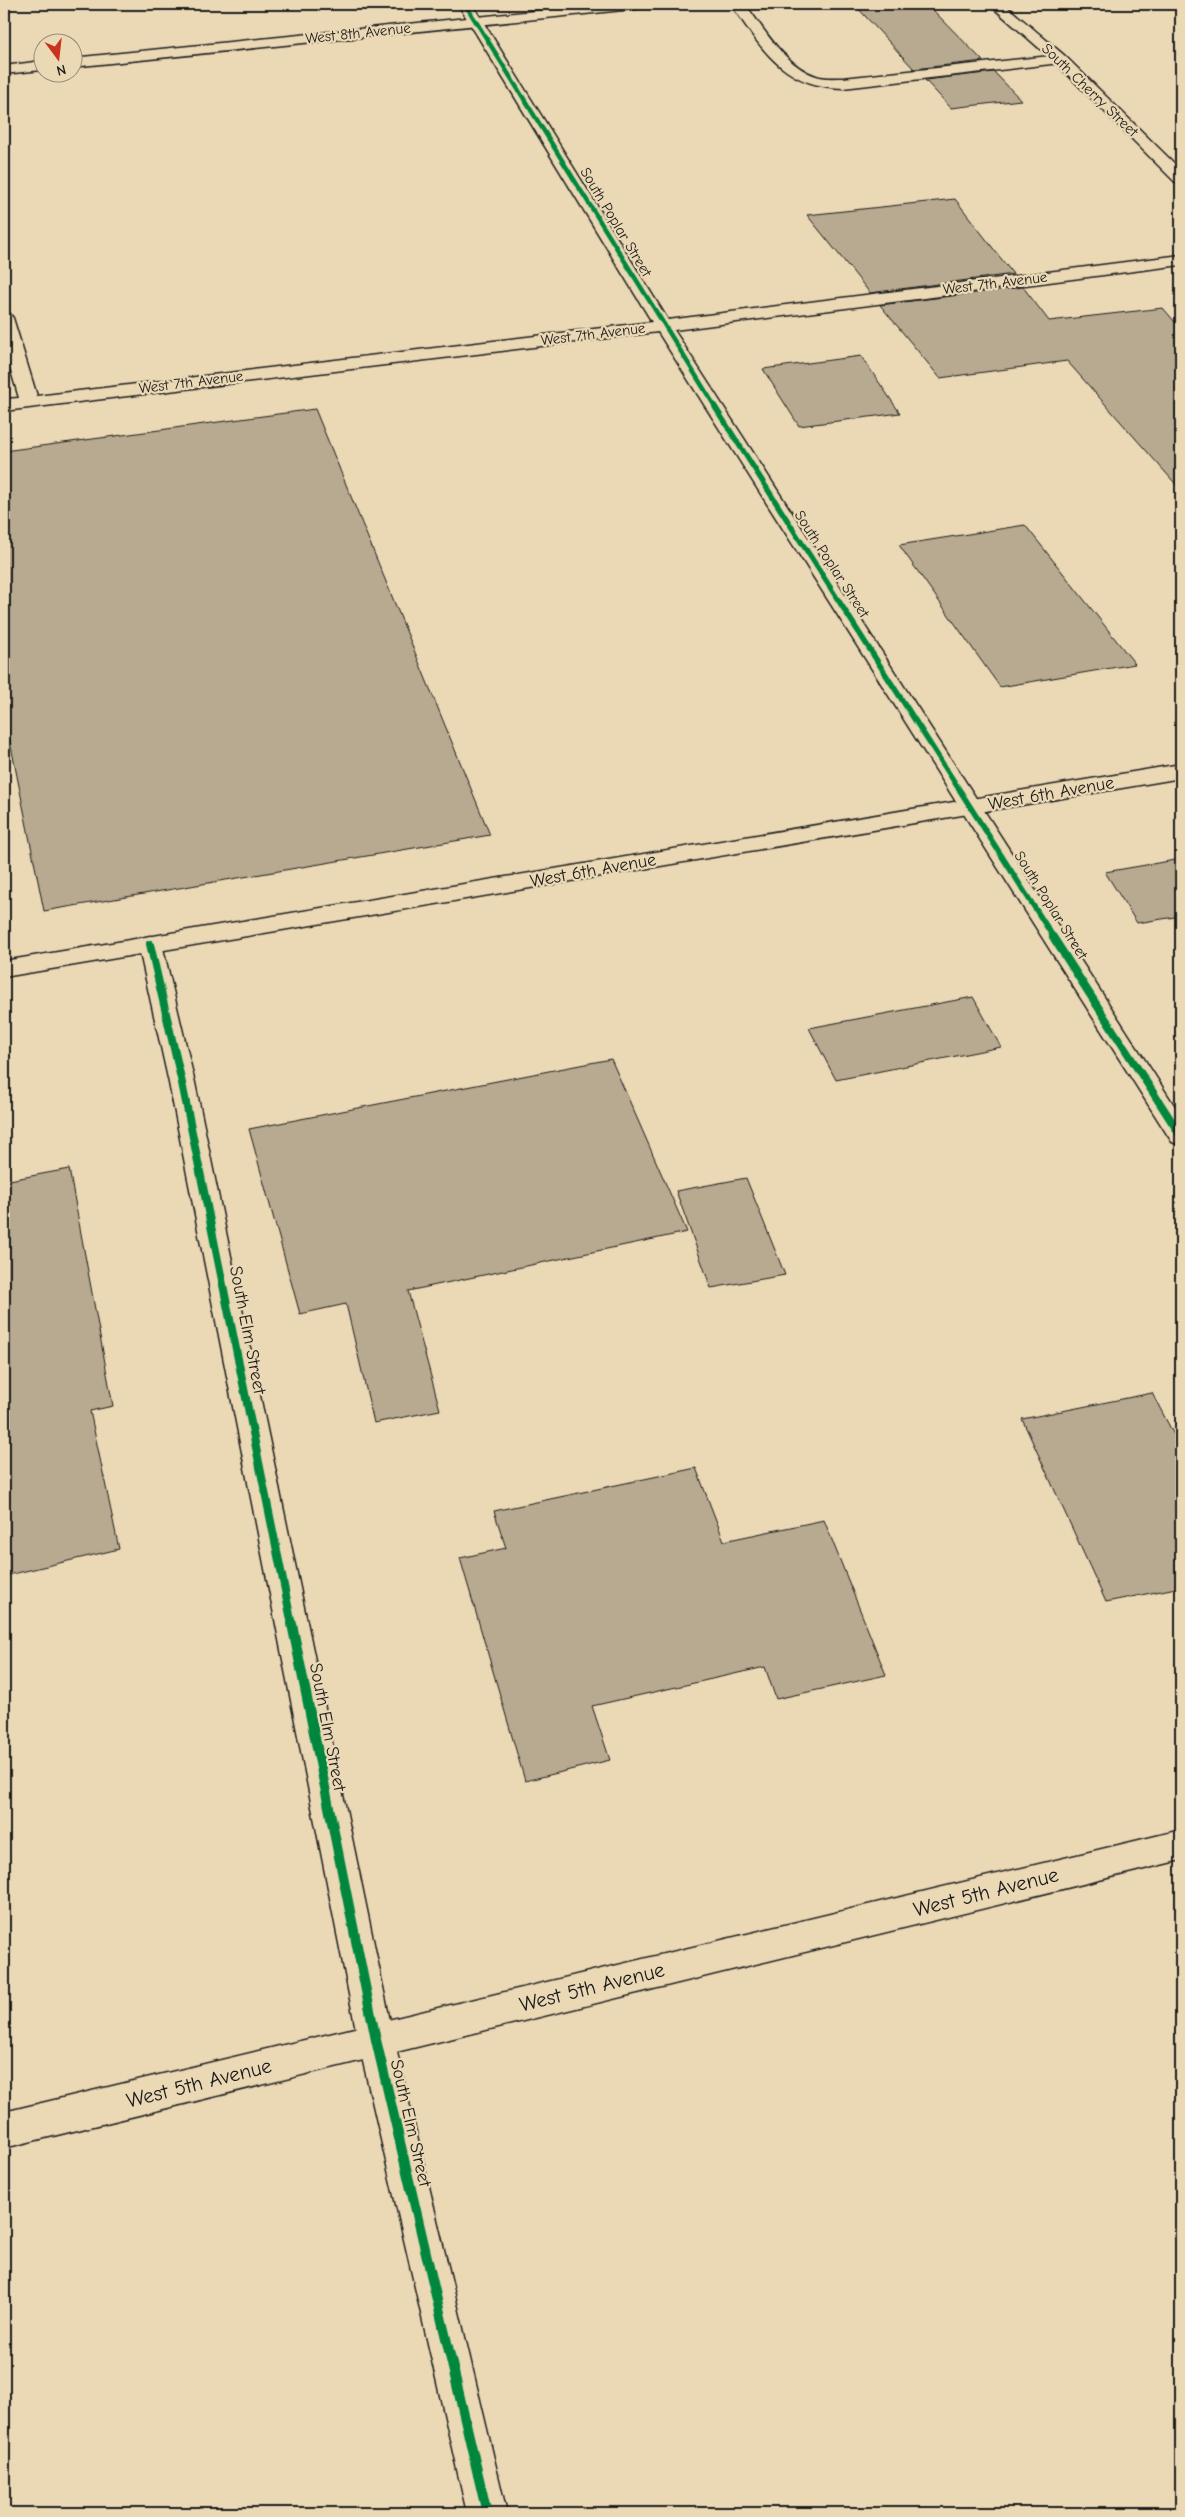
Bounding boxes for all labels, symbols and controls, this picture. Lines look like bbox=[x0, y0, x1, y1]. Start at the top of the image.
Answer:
street label: West 8th Avenue bbox=[304, 18, 412, 47]
north arrow bbox=[32, 32, 82, 82]
street label: South Cherry Street bbox=[1038, 39, 1143, 141]
text: N bbox=[55, 61, 68, 79]
street label: South Poplar Street bbox=[576, 164, 656, 281]
street label: West 7th Avenue bbox=[942, 268, 1049, 298]
street label: West 7th Avenue bbox=[540, 319, 647, 349]
street label: West 7th Avenue bbox=[138, 367, 245, 397]
street label: South Poplar Street bbox=[791, 507, 874, 622]
street label: West 6th Avenue bbox=[987, 772, 1116, 815]
street label: South Poplar Street bbox=[1010, 847, 1092, 963]
street label: West 6th Avenue bbox=[529, 849, 658, 892]
street label: South Elm Street bbox=[225, 1264, 270, 1397]
street label: South Elm Street bbox=[305, 1661, 350, 1794]
street label: West 5th Avenue bbox=[911, 1862, 1061, 1922]
street label: West 5th Avenue bbox=[517, 1957, 667, 2017]
street label: West 5th Avenue bbox=[124, 2053, 274, 2113]
street label: South Elm Street bbox=[386, 2057, 436, 2190]

